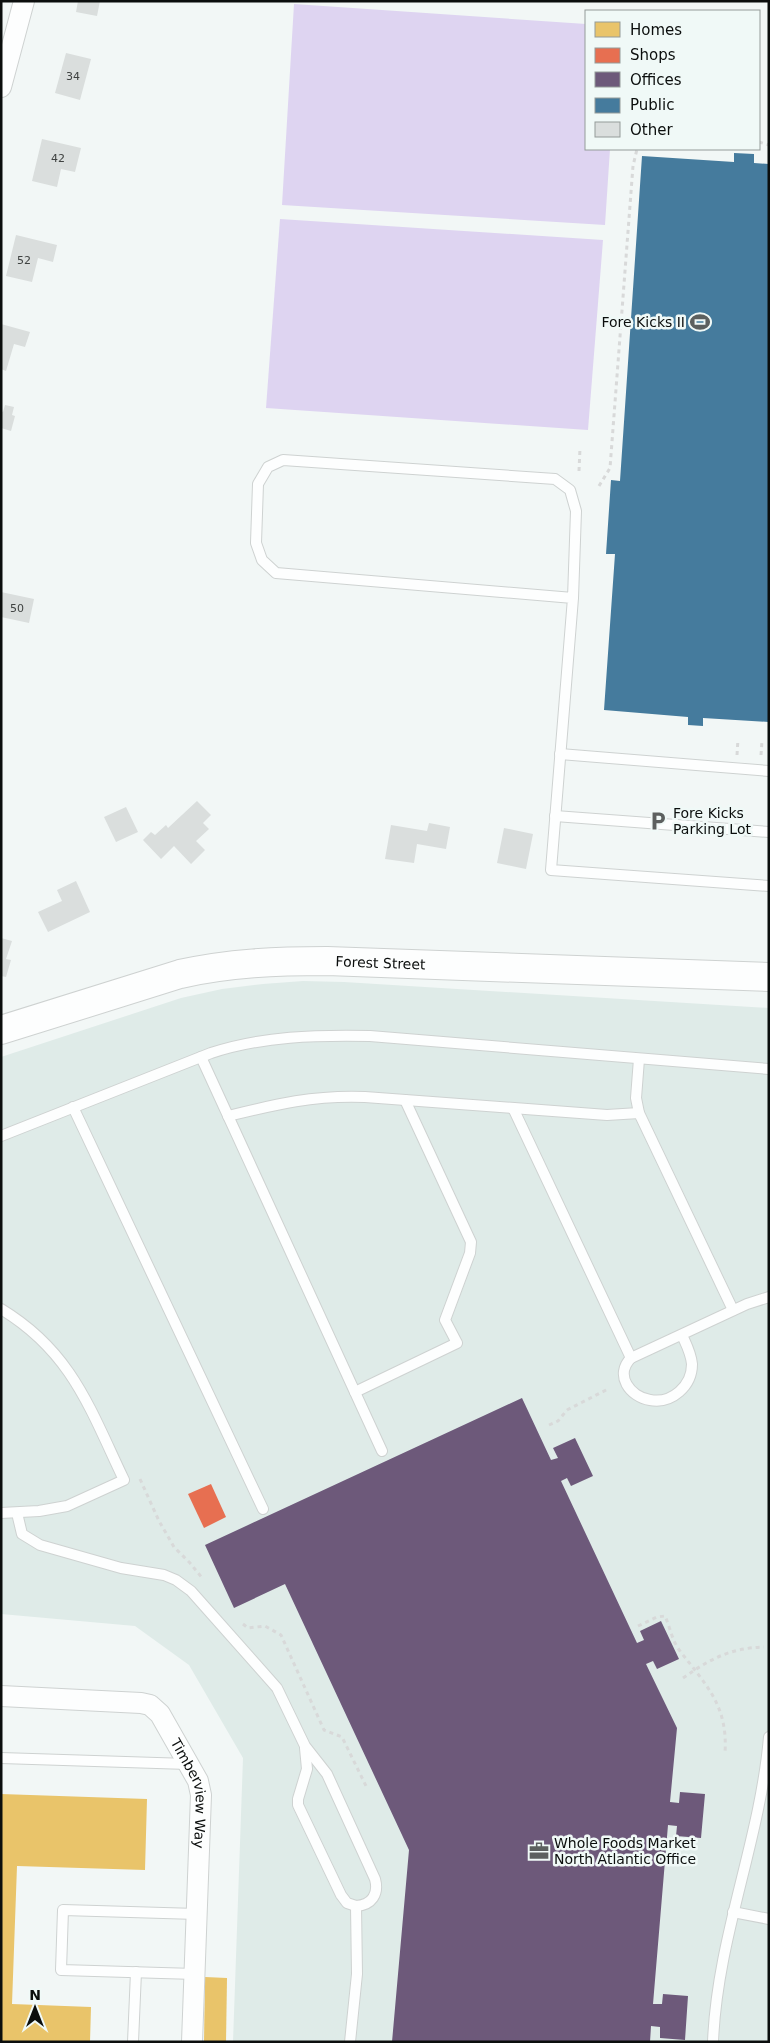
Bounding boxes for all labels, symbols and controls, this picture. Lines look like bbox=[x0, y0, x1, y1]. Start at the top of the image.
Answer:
legend bbox=[585, 10, 760, 150]
text: Homes bbox=[630, 21, 682, 39]
text: Shops bbox=[630, 46, 676, 64]
house number: 34 bbox=[66, 70, 80, 83]
text: Offices bbox=[630, 71, 682, 89]
text: Public bbox=[630, 96, 674, 114]
text: Other bbox=[630, 121, 673, 139]
house number: 42 bbox=[51, 152, 65, 165]
house number: 52 bbox=[17, 254, 31, 267]
sports icon: Fore Kicks II bbox=[689, 311, 711, 333]
place label: Fore Kicks II bbox=[601, 314, 685, 330]
house number: 50 bbox=[10, 602, 24, 615]
place label: Fore Kicks Parking Lot bbox=[673, 805, 751, 837]
parking icon: Fore Kicks Parking Lot bbox=[647, 810, 669, 832]
street label: Forest Street bbox=[335, 953, 426, 973]
street label: Timberview Way bbox=[167, 1735, 209, 1849]
place label: Whole Foods Market North Atlantic Office bbox=[554, 1835, 696, 1867]
office icon: Whole Foods Market North Atlantic Office bbox=[528, 1840, 550, 1862]
north arrow bbox=[10, 1983, 60, 2033]
text: N bbox=[29, 1987, 41, 2003]

